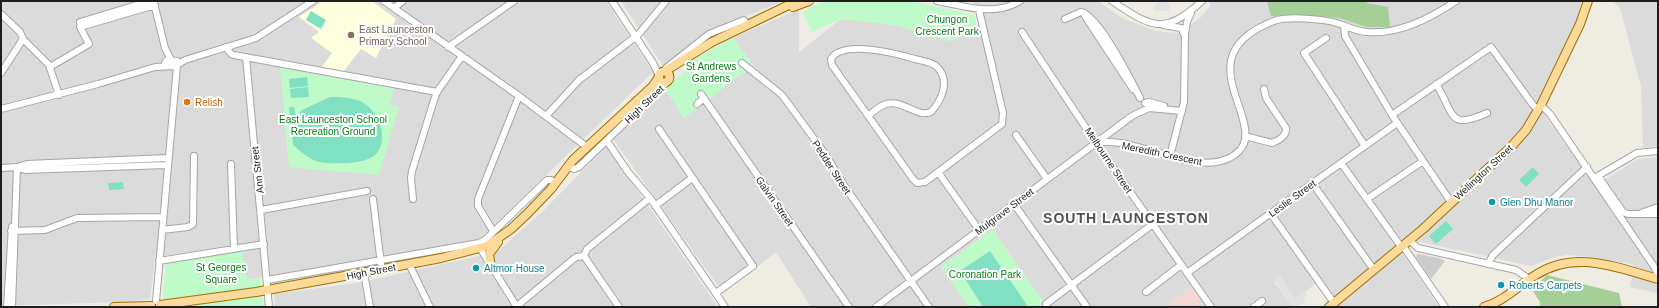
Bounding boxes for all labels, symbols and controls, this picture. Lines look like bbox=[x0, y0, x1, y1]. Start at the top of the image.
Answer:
park label: Chungon Crescent Park bbox=[915, 14, 980, 37]
place label: East Launceston Primary School bbox=[359, 24, 434, 47]
marker: East Launceston Primary School bbox=[346, 30, 356, 40]
park label: St Andrews Gardens bbox=[686, 61, 736, 84]
street label: High Street bbox=[623, 83, 666, 126]
marker: Relish bbox=[182, 97, 192, 107]
place label: Relish bbox=[195, 97, 223, 108]
park label: East Launceston School Recreation Ground bbox=[279, 114, 387, 137]
street label: Melbourne Street bbox=[1083, 125, 1135, 195]
street label: Pedder Street bbox=[810, 138, 853, 196]
street label: Meredith Crescent bbox=[1121, 140, 1203, 167]
street label: Wellington Street bbox=[1452, 142, 1515, 202]
street label: Ann Street bbox=[249, 146, 266, 194]
street label: Galvin Street bbox=[754, 174, 796, 228]
street label: Leslie Street bbox=[1267, 177, 1318, 219]
street label: Mulgrave Street bbox=[973, 186, 1036, 237]
marker: Glen Dhu Manor bbox=[1487, 197, 1497, 207]
place label: Glen Dhu Manor bbox=[1500, 197, 1574, 208]
district label: SOUTH LAUNCESTON bbox=[1043, 210, 1209, 226]
street label: High Street bbox=[345, 261, 397, 282]
park label: St Georges Square bbox=[196, 262, 246, 285]
marker: Altmor House bbox=[471, 263, 481, 273]
place label: Altmor House bbox=[484, 263, 545, 274]
park label: Coronation Park bbox=[949, 269, 1022, 280]
marker: Roberts Carpets bbox=[1496, 280, 1506, 290]
place label: Roberts Carpets bbox=[1509, 280, 1582, 291]

